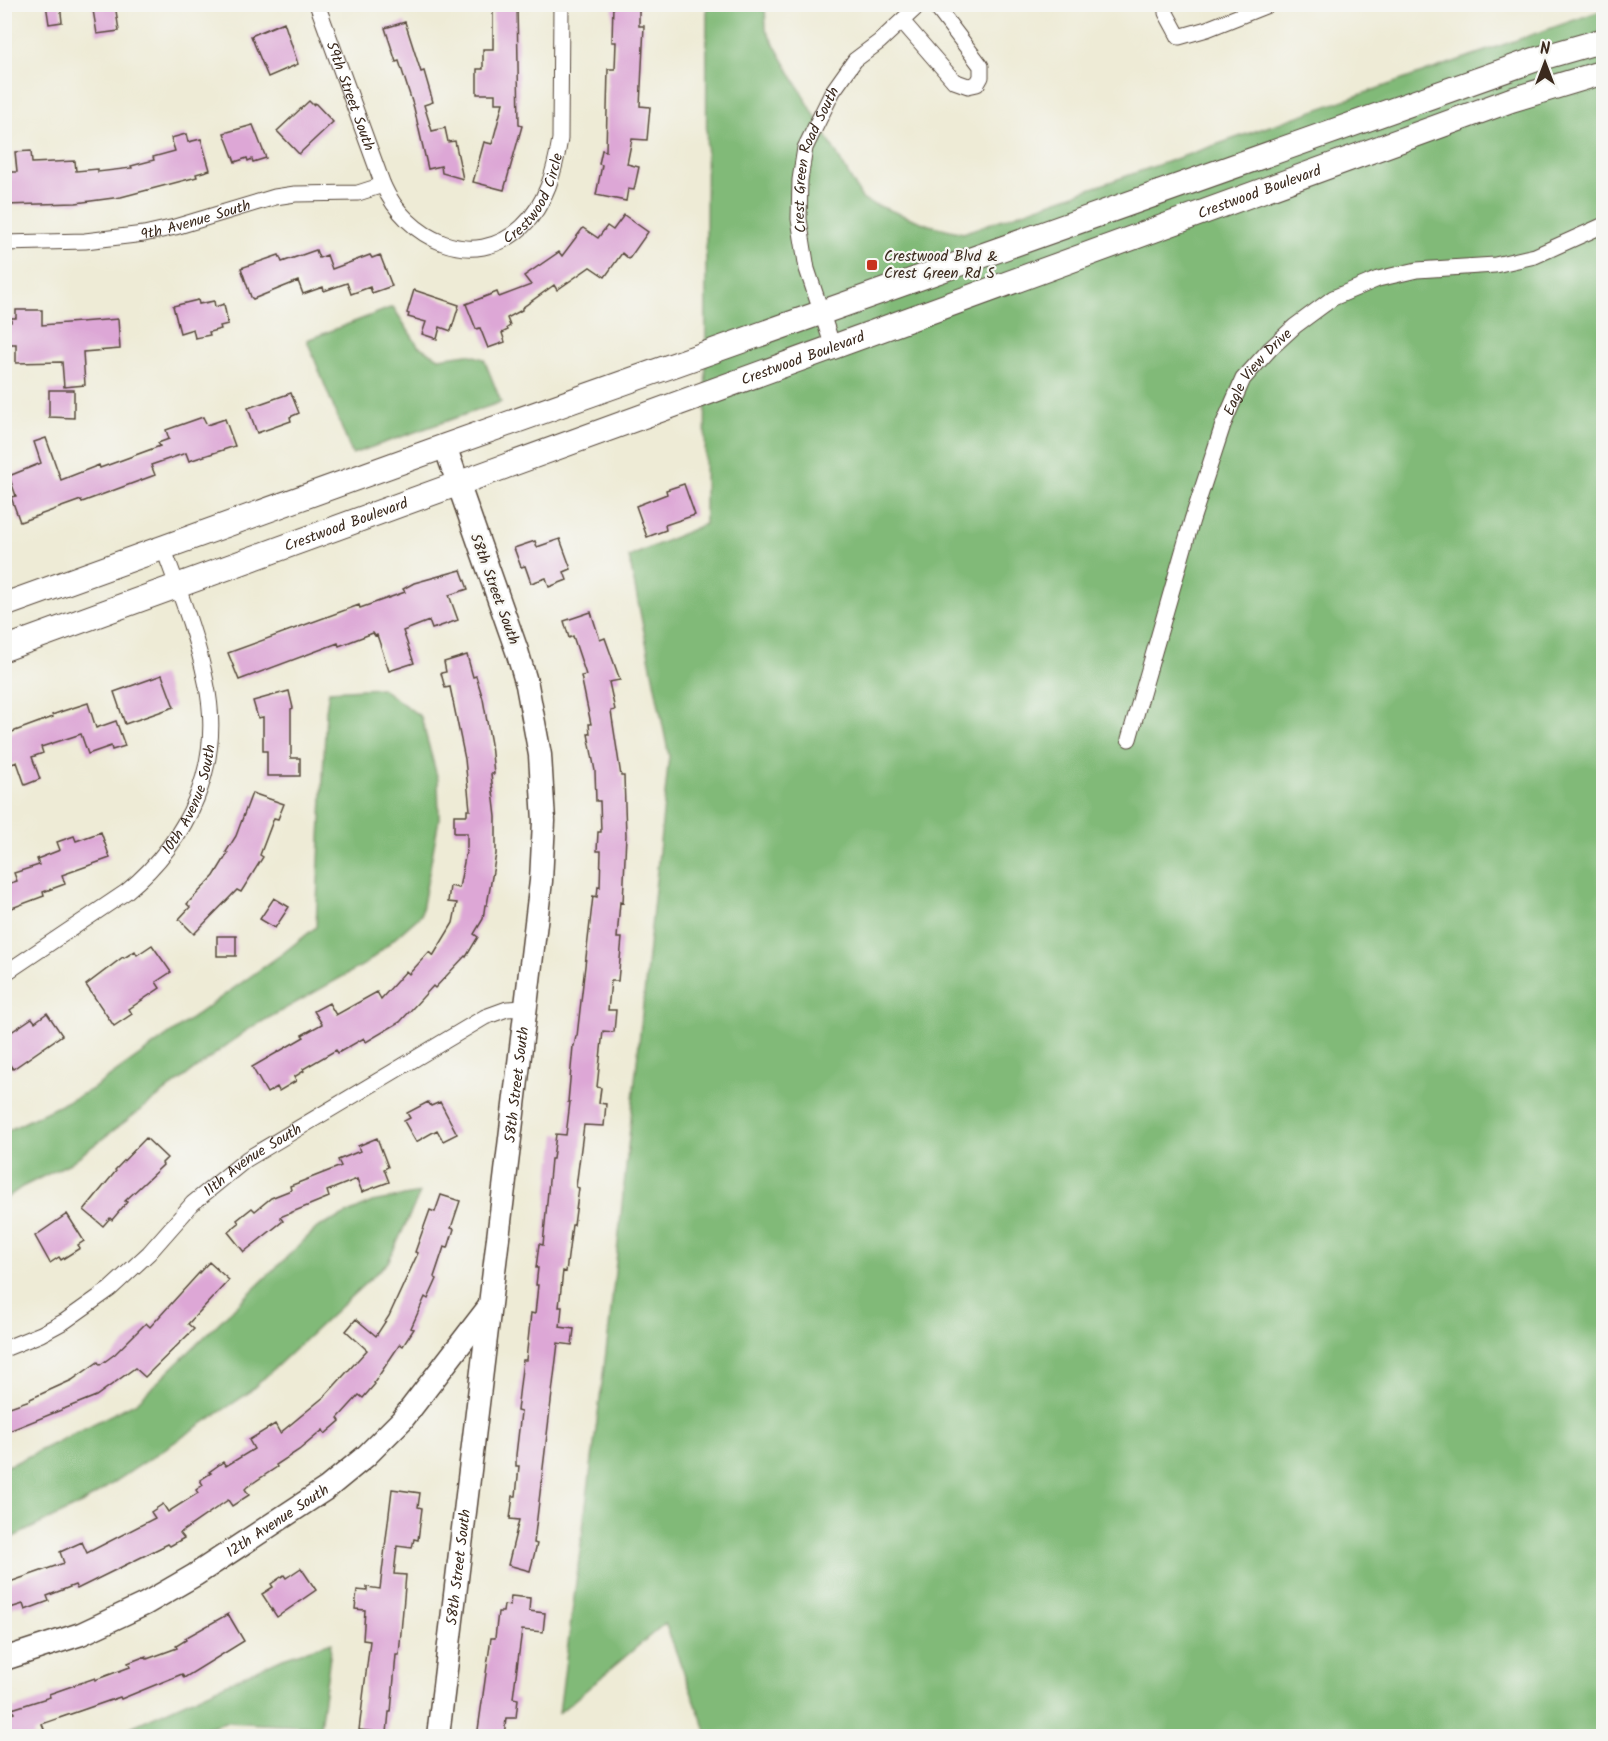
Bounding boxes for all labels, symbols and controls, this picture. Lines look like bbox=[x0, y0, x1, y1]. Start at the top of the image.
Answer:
north arrow bbox=[1515, 33, 1575, 93]
text: N bbox=[1540, 37, 1550, 62]
street label: 59th Street South bbox=[319, 38, 381, 155]
street label: Crest Green Road South bbox=[788, 83, 846, 235]
street label: Crestwood Circle bbox=[499, 151, 570, 251]
street label: Crestwood Boulevard bbox=[1194, 159, 1325, 226]
street label: 9th Avenue South bbox=[139, 194, 254, 247]
place label: Crestwood Blvd & Crest Green Rd S bbox=[884, 245, 998, 286]
marker: Crestwood Blvd & Crest Green Rd S bbox=[865, 258, 879, 272]
street label: Eagle View Drive bbox=[1218, 323, 1298, 420]
street label: Crestwood Boulevard bbox=[738, 325, 869, 393]
street label: Crestwood Boulevard bbox=[281, 492, 412, 559]
street label: 58th Street South bbox=[463, 530, 525, 648]
street label: 10th Avenue South bbox=[156, 743, 223, 860]
street label: 58th Street South bbox=[499, 1025, 536, 1144]
street label: 11th Avenue South bbox=[199, 1118, 307, 1203]
street label: 12th Avenue South bbox=[221, 1479, 334, 1564]
street label: 58th Street South bbox=[440, 1508, 478, 1627]

